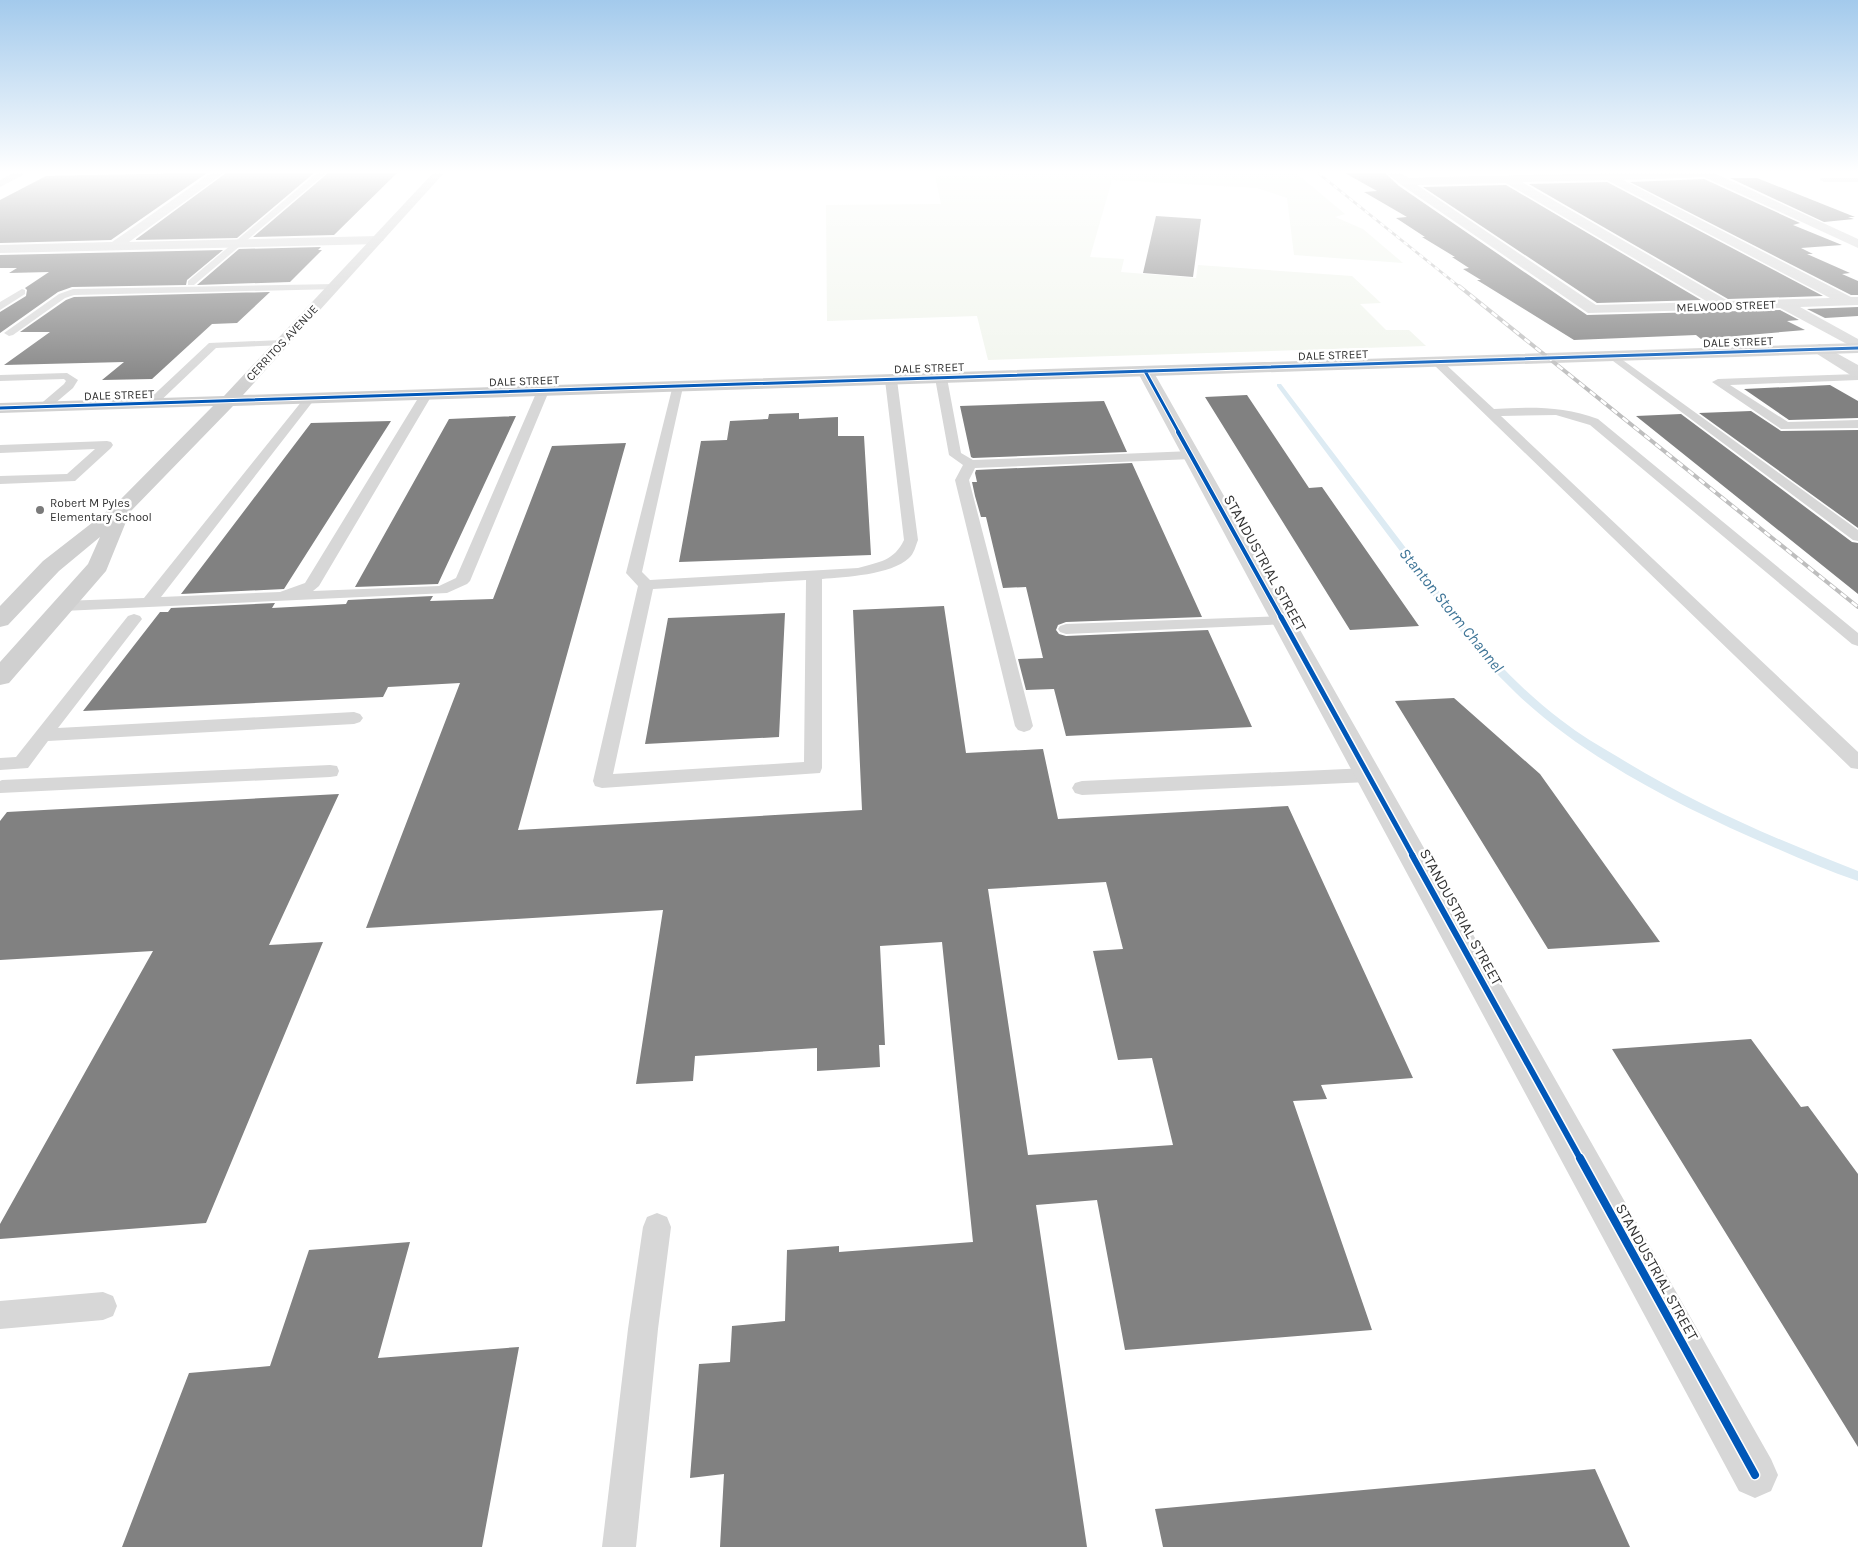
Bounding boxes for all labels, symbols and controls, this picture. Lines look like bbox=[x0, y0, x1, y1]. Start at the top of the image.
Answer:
street label: MELWOOD STREET bbox=[1676, 297, 1776, 315]
street label: CERRITOS AVENUE bbox=[243, 302, 321, 384]
street label: DALE STREET bbox=[1703, 334, 1773, 350]
street label: DALE STREET bbox=[1298, 347, 1368, 363]
street label: DALE STREET bbox=[894, 360, 964, 376]
street label: DALE STREET bbox=[489, 373, 559, 389]
street label: DALE STREET bbox=[84, 387, 154, 403]
street label: STANDUSTRIAL STREET bbox=[1220, 491, 1310, 635]
place label: Robert M Pyles Elementary School bbox=[50, 496, 152, 524]
marker: Robert M Pyles Elementary School bbox=[34, 504, 46, 516]
water label: Stanton Storm Channel bbox=[1395, 544, 1508, 677]
street label: STANDUSTRIAL STREET bbox=[1416, 845, 1506, 989]
street label: STANDUSTRIAL STREET bbox=[1612, 1200, 1702, 1344]

